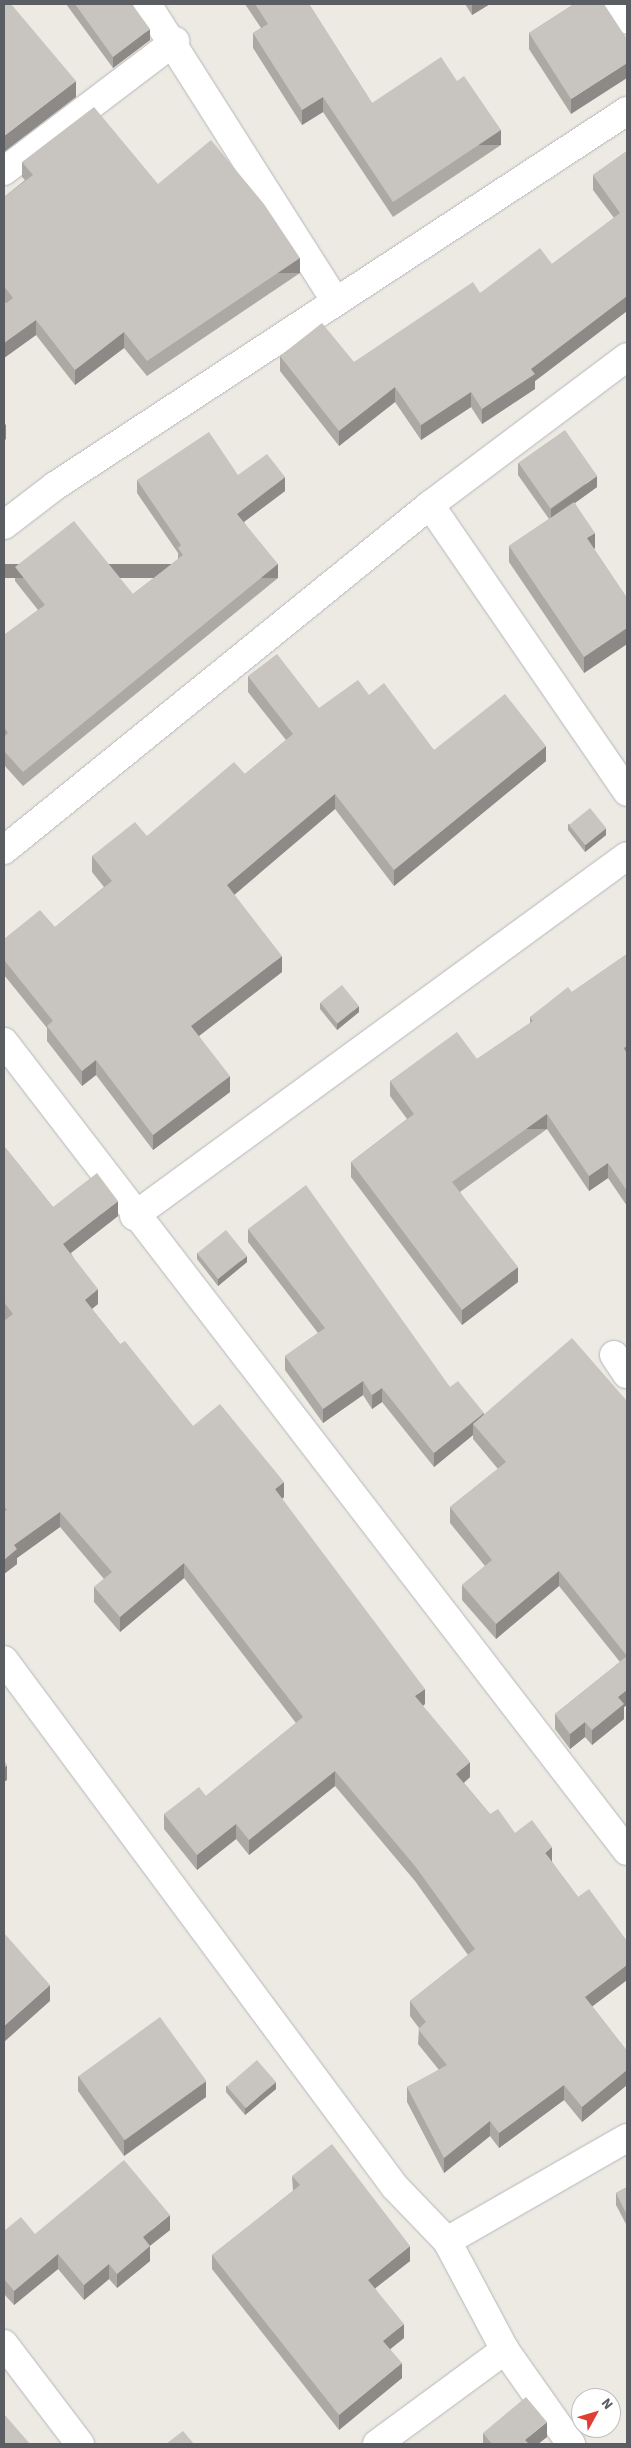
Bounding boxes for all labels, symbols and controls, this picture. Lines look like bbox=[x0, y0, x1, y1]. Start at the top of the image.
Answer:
north arrow bbox=[571, 2388, 621, 2438]
text: N bbox=[596, 2394, 618, 2414]

